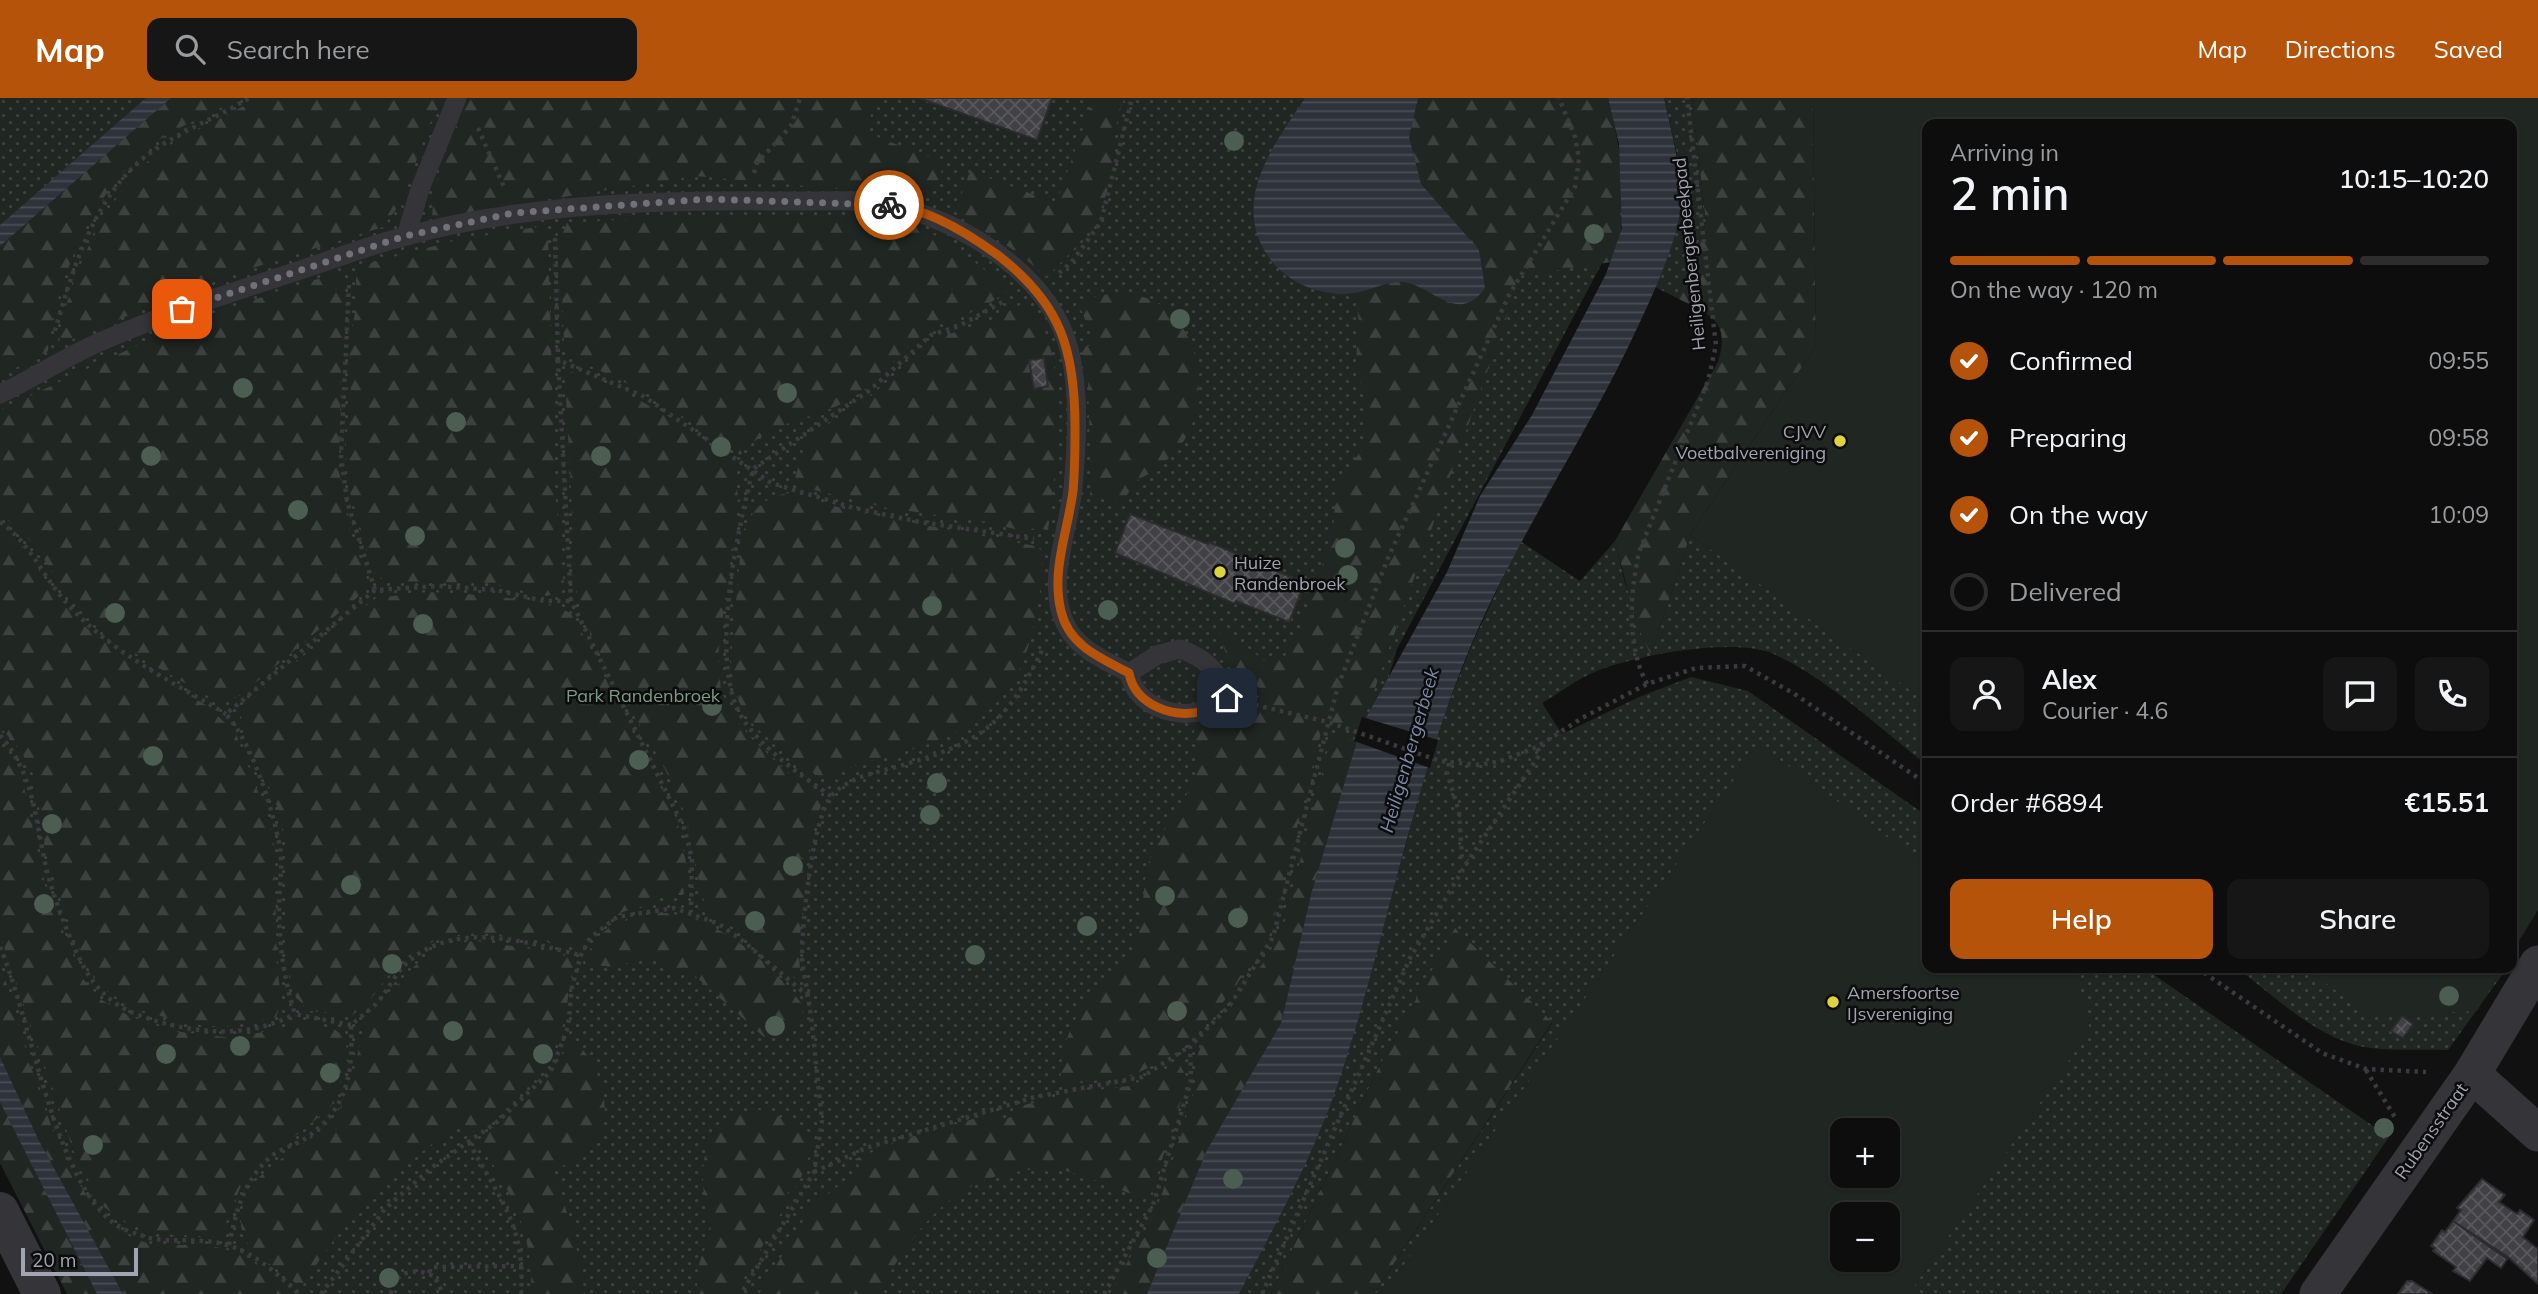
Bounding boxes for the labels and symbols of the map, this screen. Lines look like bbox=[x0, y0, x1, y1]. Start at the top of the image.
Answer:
street label: Heiligenbergerbeekpad bbox=[1667, 156, 1711, 352]
courier bbox=[854, 170, 924, 240]
pin bbox=[152, 279, 212, 339]
place label: CJVV Voetbalvereniging bbox=[1675, 420, 1826, 464]
marker: CJVV Voetbalvereniging bbox=[1832, 433, 1848, 449]
place label: Huize Randenbroek bbox=[1234, 551, 1346, 595]
marker: Huize Randenbroek bbox=[1212, 564, 1228, 580]
water label: Heiligenbergerbeek bbox=[1374, 664, 1444, 835]
pin bbox=[1197, 668, 1257, 728]
park label: Park Randenbroek bbox=[566, 684, 721, 707]
place label: Amersfoortse IJsvereniging bbox=[1847, 981, 1960, 1025]
marker: Amersfoortse IJsvereniging bbox=[1825, 994, 1841, 1010]
street label: Rubensstraat bbox=[2389, 1078, 2473, 1184]
scale bar bbox=[21, 1245, 138, 1277]

